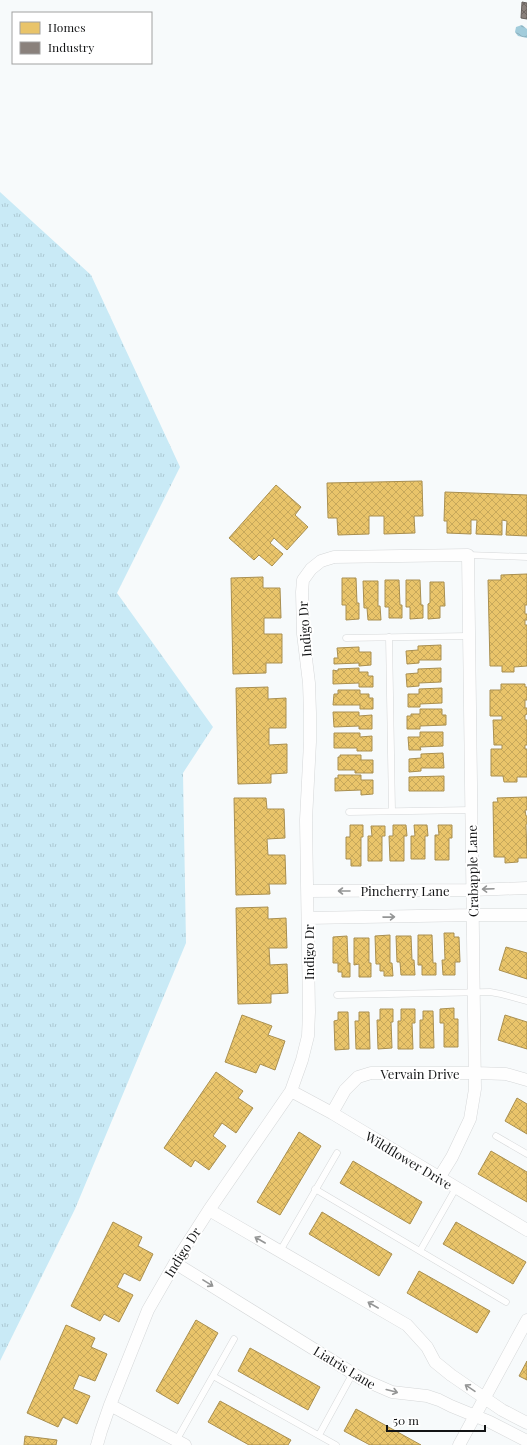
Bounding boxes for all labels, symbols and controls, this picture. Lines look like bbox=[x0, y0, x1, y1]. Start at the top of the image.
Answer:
legend bbox=[12, 12, 152, 64]
text: Homes bbox=[48, 19, 86, 35]
text: Industry bbox=[48, 39, 94, 55]
street label: Indigo Dr bbox=[294, 600, 314, 657]
street label: Crabapple Lane bbox=[463, 824, 481, 917]
street label: Pincherry Lane bbox=[360, 882, 450, 899]
one-way arrow bbox=[482, 886, 495, 893]
one-way arrow bbox=[338, 887, 351, 894]
one-way arrow bbox=[382, 913, 395, 921]
street label: Indigo Dr bbox=[300, 924, 317, 980]
street label: Vervain Drive bbox=[379, 1065, 460, 1082]
street label: Wildflower Drive bbox=[362, 1127, 456, 1193]
street label: Indigo Dr bbox=[160, 1224, 204, 1280]
one-way arrow bbox=[254, 1235, 266, 1243]
one-way arrow bbox=[202, 1279, 213, 1287]
one-way arrow bbox=[367, 1301, 379, 1309]
street label: Liatris Lane bbox=[311, 1342, 380, 1392]
one-way arrow bbox=[465, 1384, 476, 1392]
one-way arrow bbox=[385, 1388, 398, 1395]
scale bar bbox=[387, 1407, 485, 1433]
text: 50 m bbox=[393, 1412, 419, 1428]

